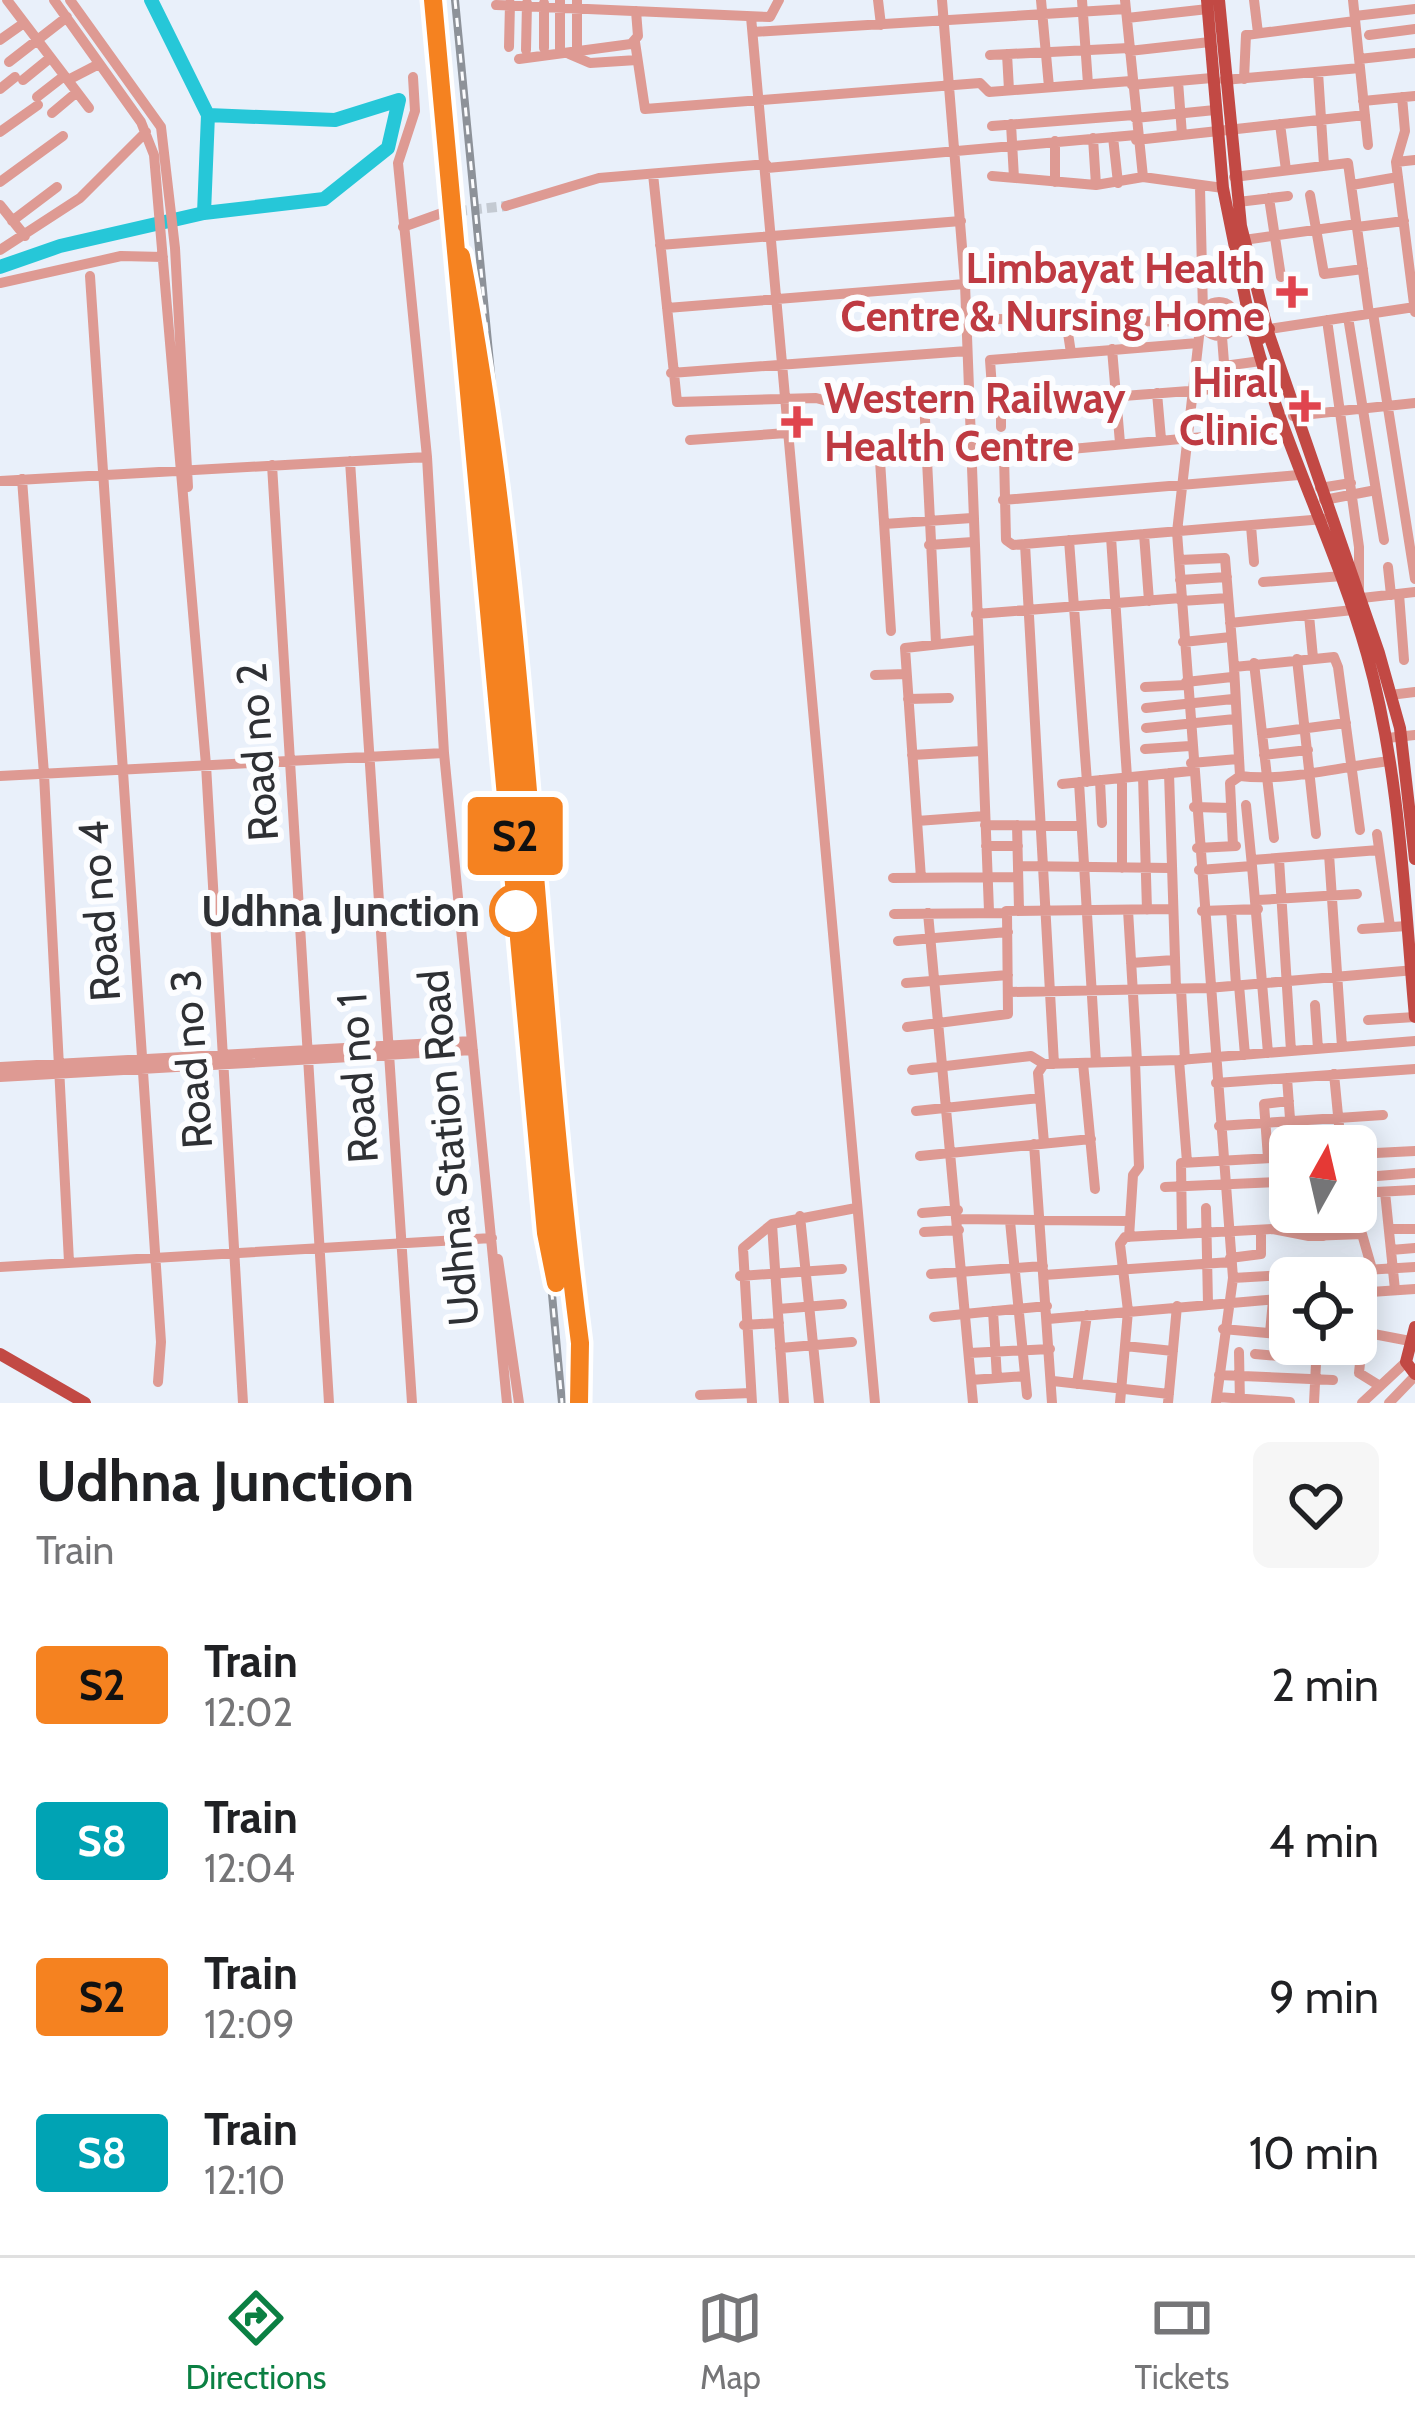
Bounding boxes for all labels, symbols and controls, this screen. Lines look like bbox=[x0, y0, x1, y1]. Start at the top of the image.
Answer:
place label: Limbayat Health Centre & Nursing Home bbox=[841, 242, 1265, 342]
marker: Limbayat Health Centre & Nursing Home bbox=[1276, 276, 1308, 308]
place label: Hiral Clinic bbox=[1179, 356, 1278, 456]
place label: Western Railway Health Centre bbox=[824, 372, 1126, 472]
marker: Hiral Clinic bbox=[1289, 390, 1321, 422]
marker: Western Railway Health Centre bbox=[781, 406, 813, 438]
street label: Road no 2 bbox=[225, 661, 289, 843]
line badge: S2 bbox=[461, 797, 569, 875]
text: S2 bbox=[492, 810, 538, 862]
street label: Road no 4 bbox=[67, 819, 131, 1003]
place label: Udhna Junction bbox=[201, 885, 480, 937]
marker: Udhna Junction bbox=[491, 886, 541, 936]
street label: Road no 3 bbox=[159, 968, 223, 1150]
street label: Udhna Station Road bbox=[407, 968, 489, 1328]
street label: Road no 1 bbox=[325, 991, 389, 1165]
north arrow bbox=[1269, 1125, 1377, 1233]
map controls bbox=[1269, 1125, 1377, 1365]
button: locate bbox=[1269, 1257, 1377, 1365]
button: heart bbox=[1253, 1442, 1379, 1568]
text: Udhna Junction bbox=[36, 1446, 414, 1515]
text: Train bbox=[36, 1526, 114, 1574]
text: Train bbox=[204, 1634, 298, 1688]
text: 2 min bbox=[1271, 1658, 1379, 1712]
text: S2 bbox=[79, 1659, 125, 1711]
text: 12:02 bbox=[204, 1688, 293, 1736]
text: Train bbox=[204, 1790, 298, 1844]
text: 4 min bbox=[1269, 1814, 1379, 1868]
text: S8 bbox=[77, 1815, 127, 1867]
text: 12:04 bbox=[204, 1844, 295, 1892]
text: Train bbox=[204, 1946, 298, 2000]
text: 9 min bbox=[1269, 1970, 1379, 2024]
text: S2 bbox=[79, 1971, 125, 2023]
text: 12:09 bbox=[204, 2000, 295, 2048]
text: Train bbox=[204, 2102, 298, 2156]
text: 10 min bbox=[1249, 2126, 1379, 2180]
text: S8 bbox=[77, 2127, 127, 2179]
text: 12:10 bbox=[204, 2156, 285, 2204]
tab: Directions bbox=[185, 2285, 327, 2397]
tab: Map bbox=[697, 2285, 763, 2397]
tab: Tickets bbox=[1134, 2285, 1229, 2397]

